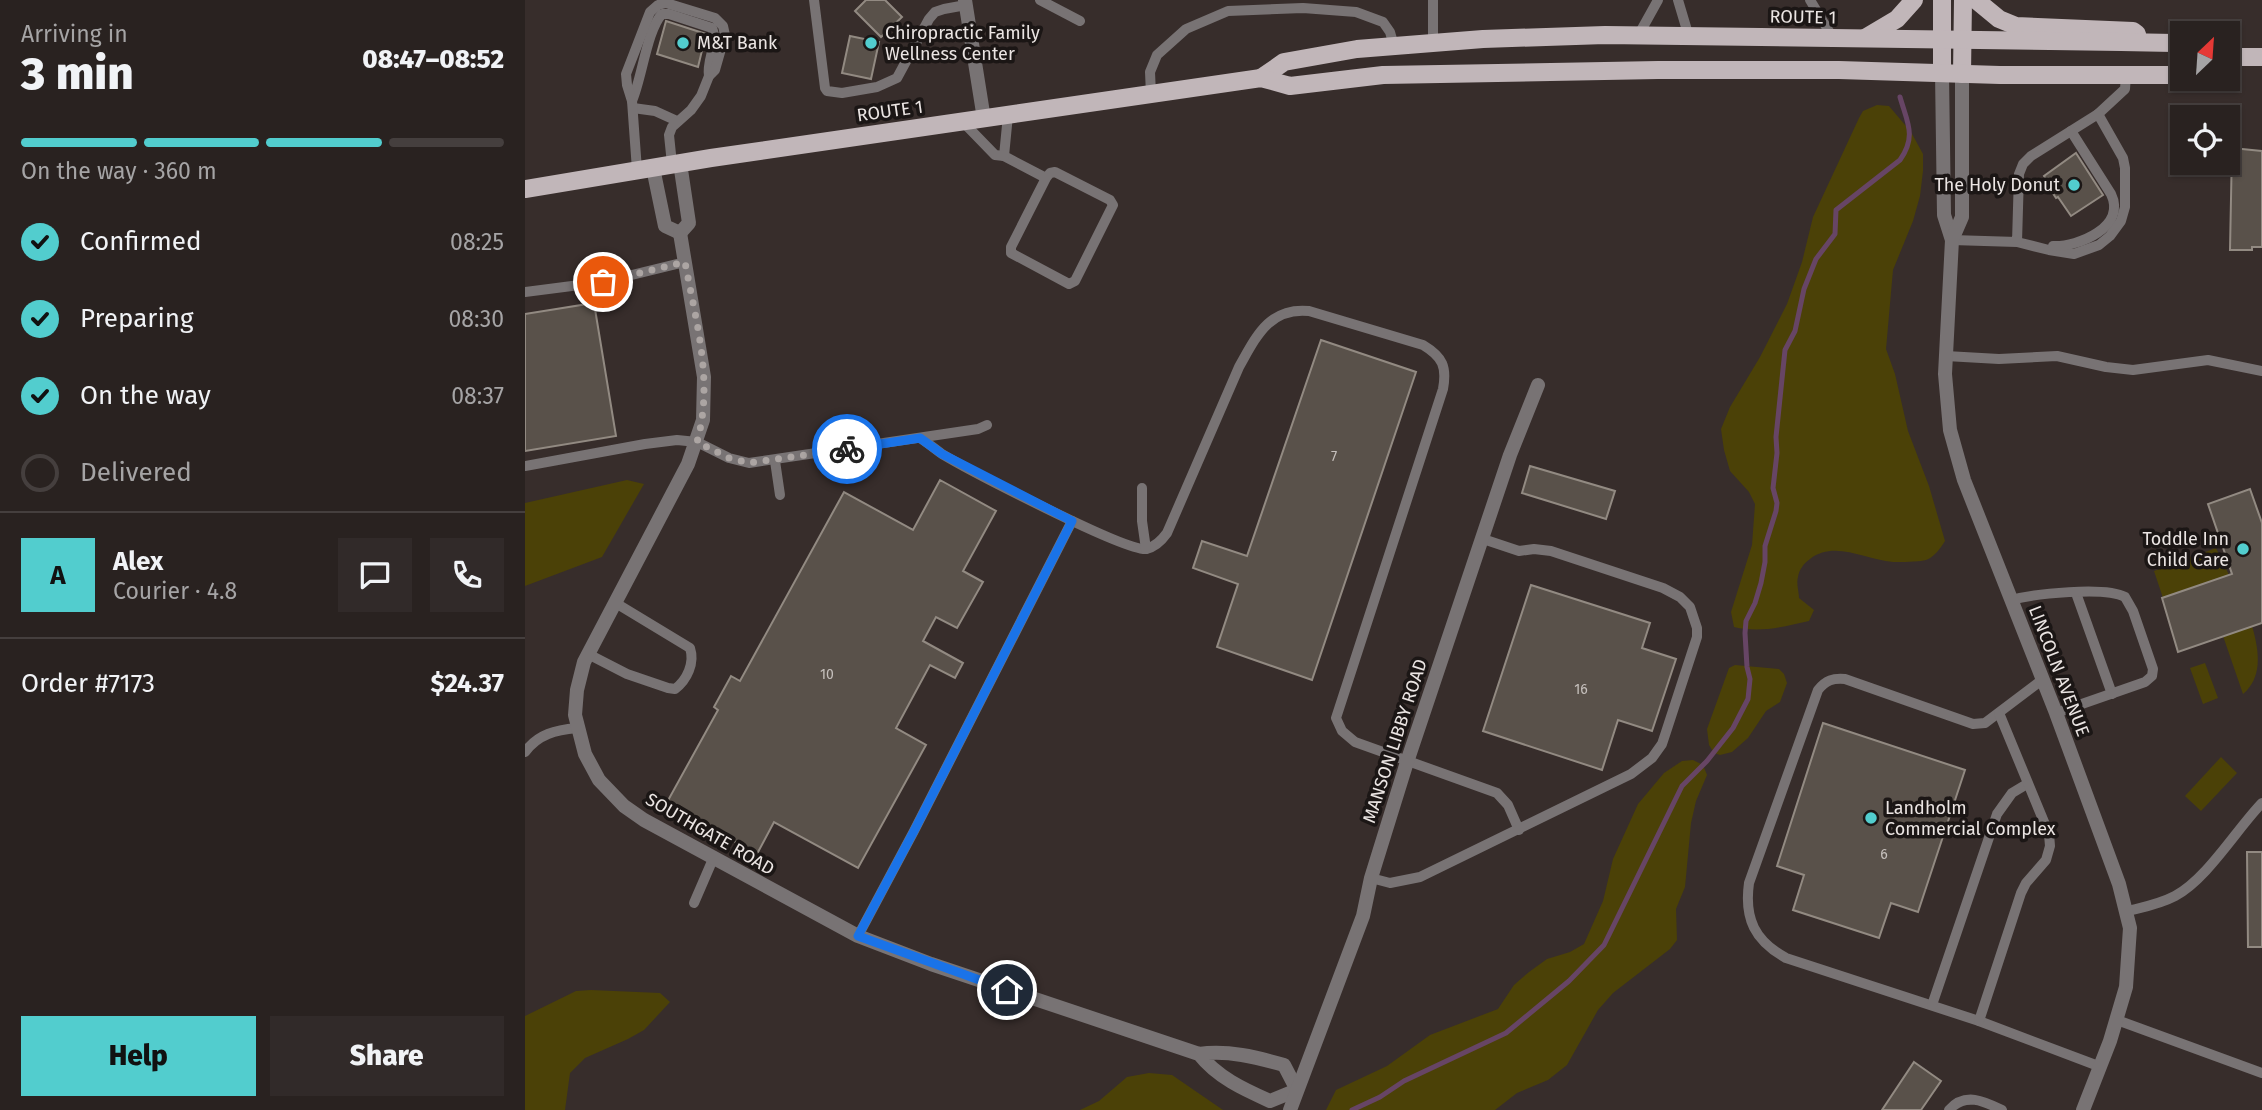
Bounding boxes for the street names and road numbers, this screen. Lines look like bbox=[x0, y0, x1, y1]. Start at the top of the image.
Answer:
street label: ROUTE 1 bbox=[1770, 5, 1836, 29]
street label: ROUTE 1 bbox=[855, 95, 925, 127]
street label: LINCOLN AVENUE bbox=[2024, 602, 2094, 740]
street label: MANSON LIBBY ROAD bbox=[1358, 656, 1432, 826]
street label: SOUTHGATE ROAD bbox=[642, 788, 778, 880]

